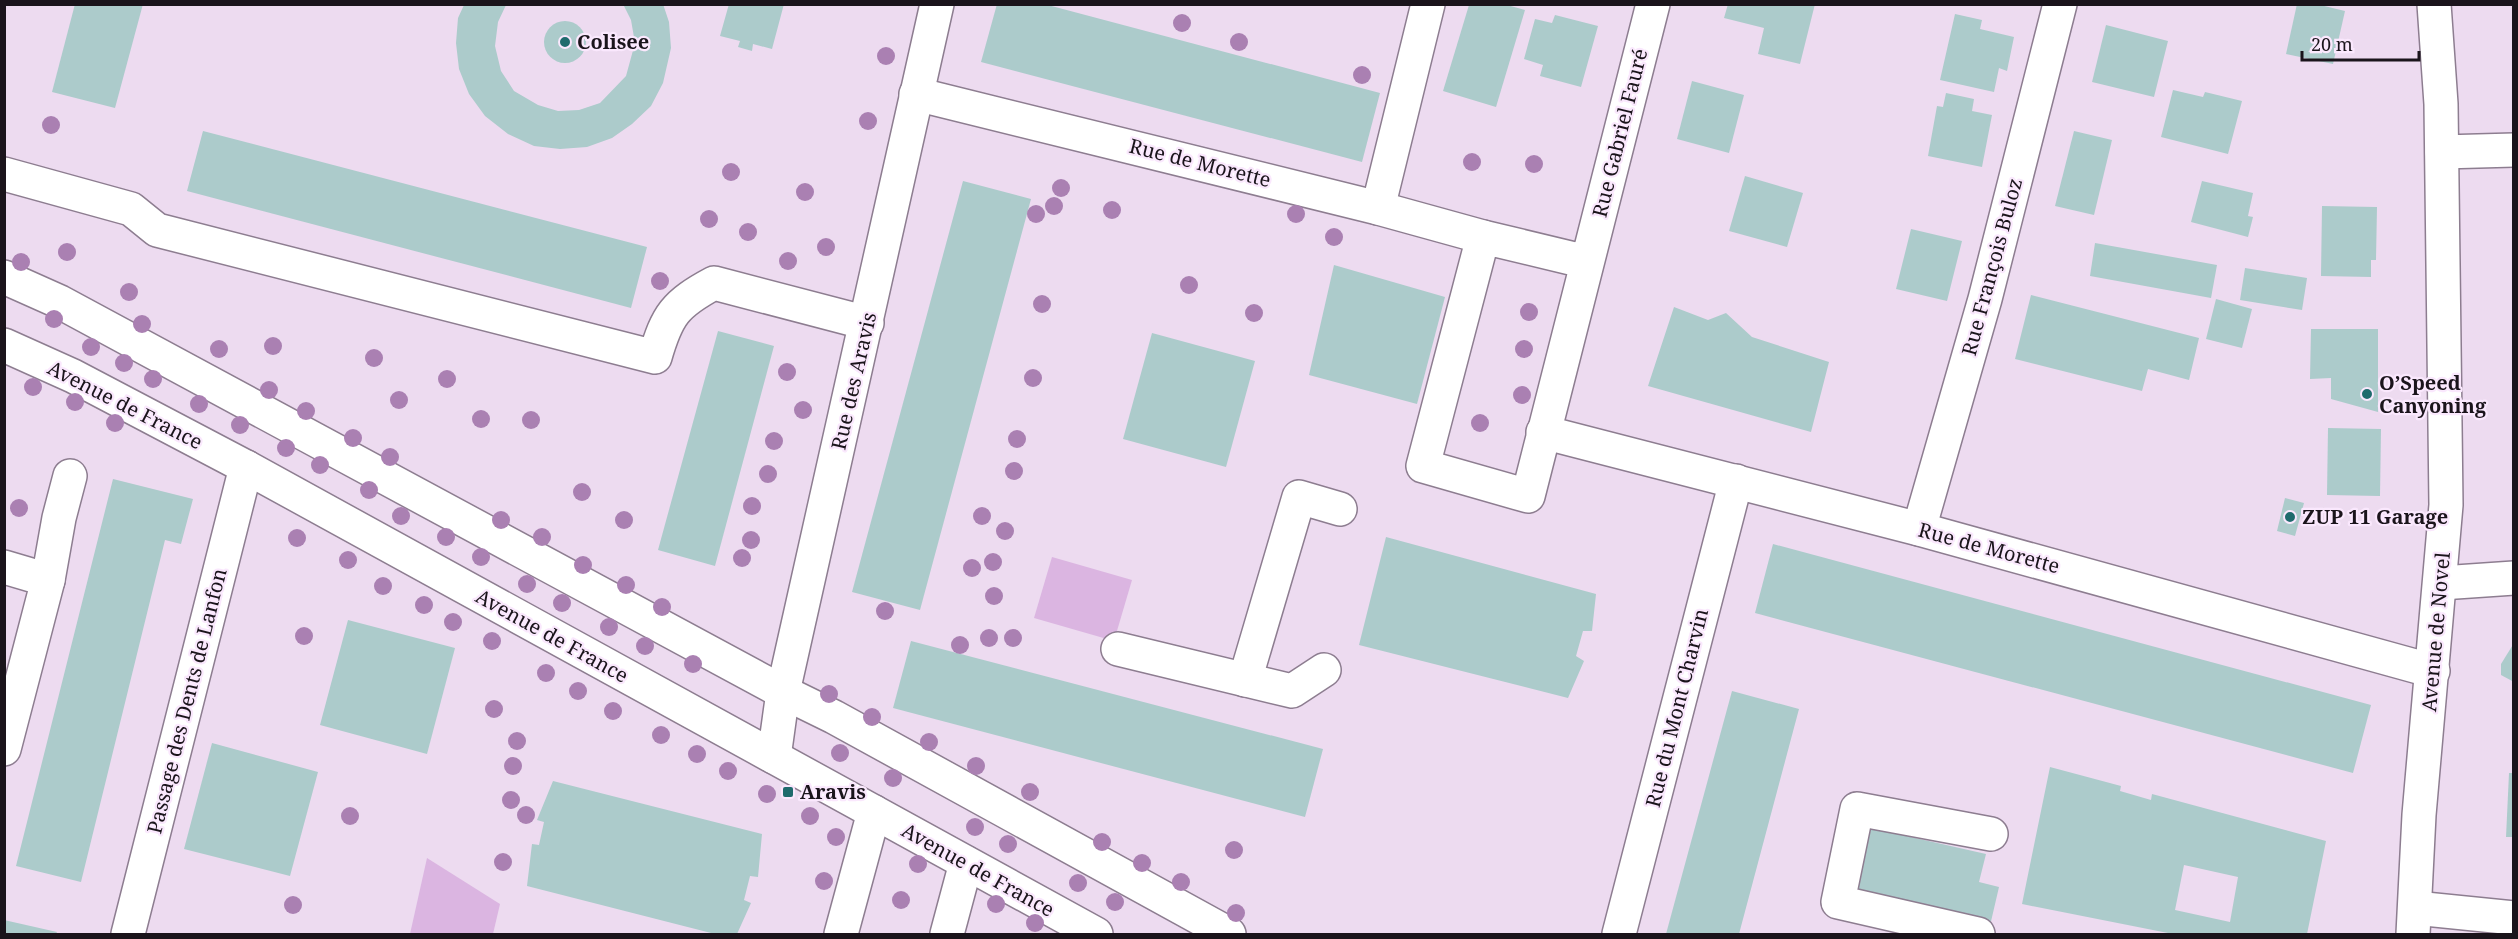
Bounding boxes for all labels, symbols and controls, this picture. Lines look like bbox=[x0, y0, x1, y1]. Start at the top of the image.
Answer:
scale bar bbox=[2302, 24, 2419, 62]
place label: Colisee bbox=[577, 28, 649, 55]
text: 20 m bbox=[2311, 32, 2353, 56]
marker: Colisee bbox=[558, 35, 572, 49]
street label: Rue Gabriel Fauré bbox=[1586, 46, 1653, 220]
street label: Rue de Morette bbox=[1126, 132, 1274, 193]
street label: Rue François Buloz bbox=[1955, 175, 2028, 358]
street label: Rue des Aravis bbox=[825, 309, 882, 452]
street label: Avenue de France bbox=[43, 354, 207, 455]
place label: O’Speed Canyoning bbox=[2379, 369, 2487, 419]
marker: O’Speed Canyoning bbox=[2360, 387, 2374, 401]
place label: ZUP 11 Garage bbox=[2302, 503, 2448, 530]
marker: ZUP 11 Garage bbox=[2283, 510, 2297, 524]
street label: Rue de Morette bbox=[1916, 516, 2063, 579]
street label: Avenue de Novel bbox=[2415, 551, 2456, 713]
street label: Passage des Dents de Lanfon bbox=[140, 565, 233, 836]
street label: Avenue de France bbox=[471, 582, 633, 689]
street label: Rue du Mont Charvin bbox=[1639, 606, 1714, 810]
place label: Aravis bbox=[800, 778, 866, 805]
marker: Aravis bbox=[781, 785, 795, 799]
street label: Avenue de France bbox=[897, 816, 1059, 923]

